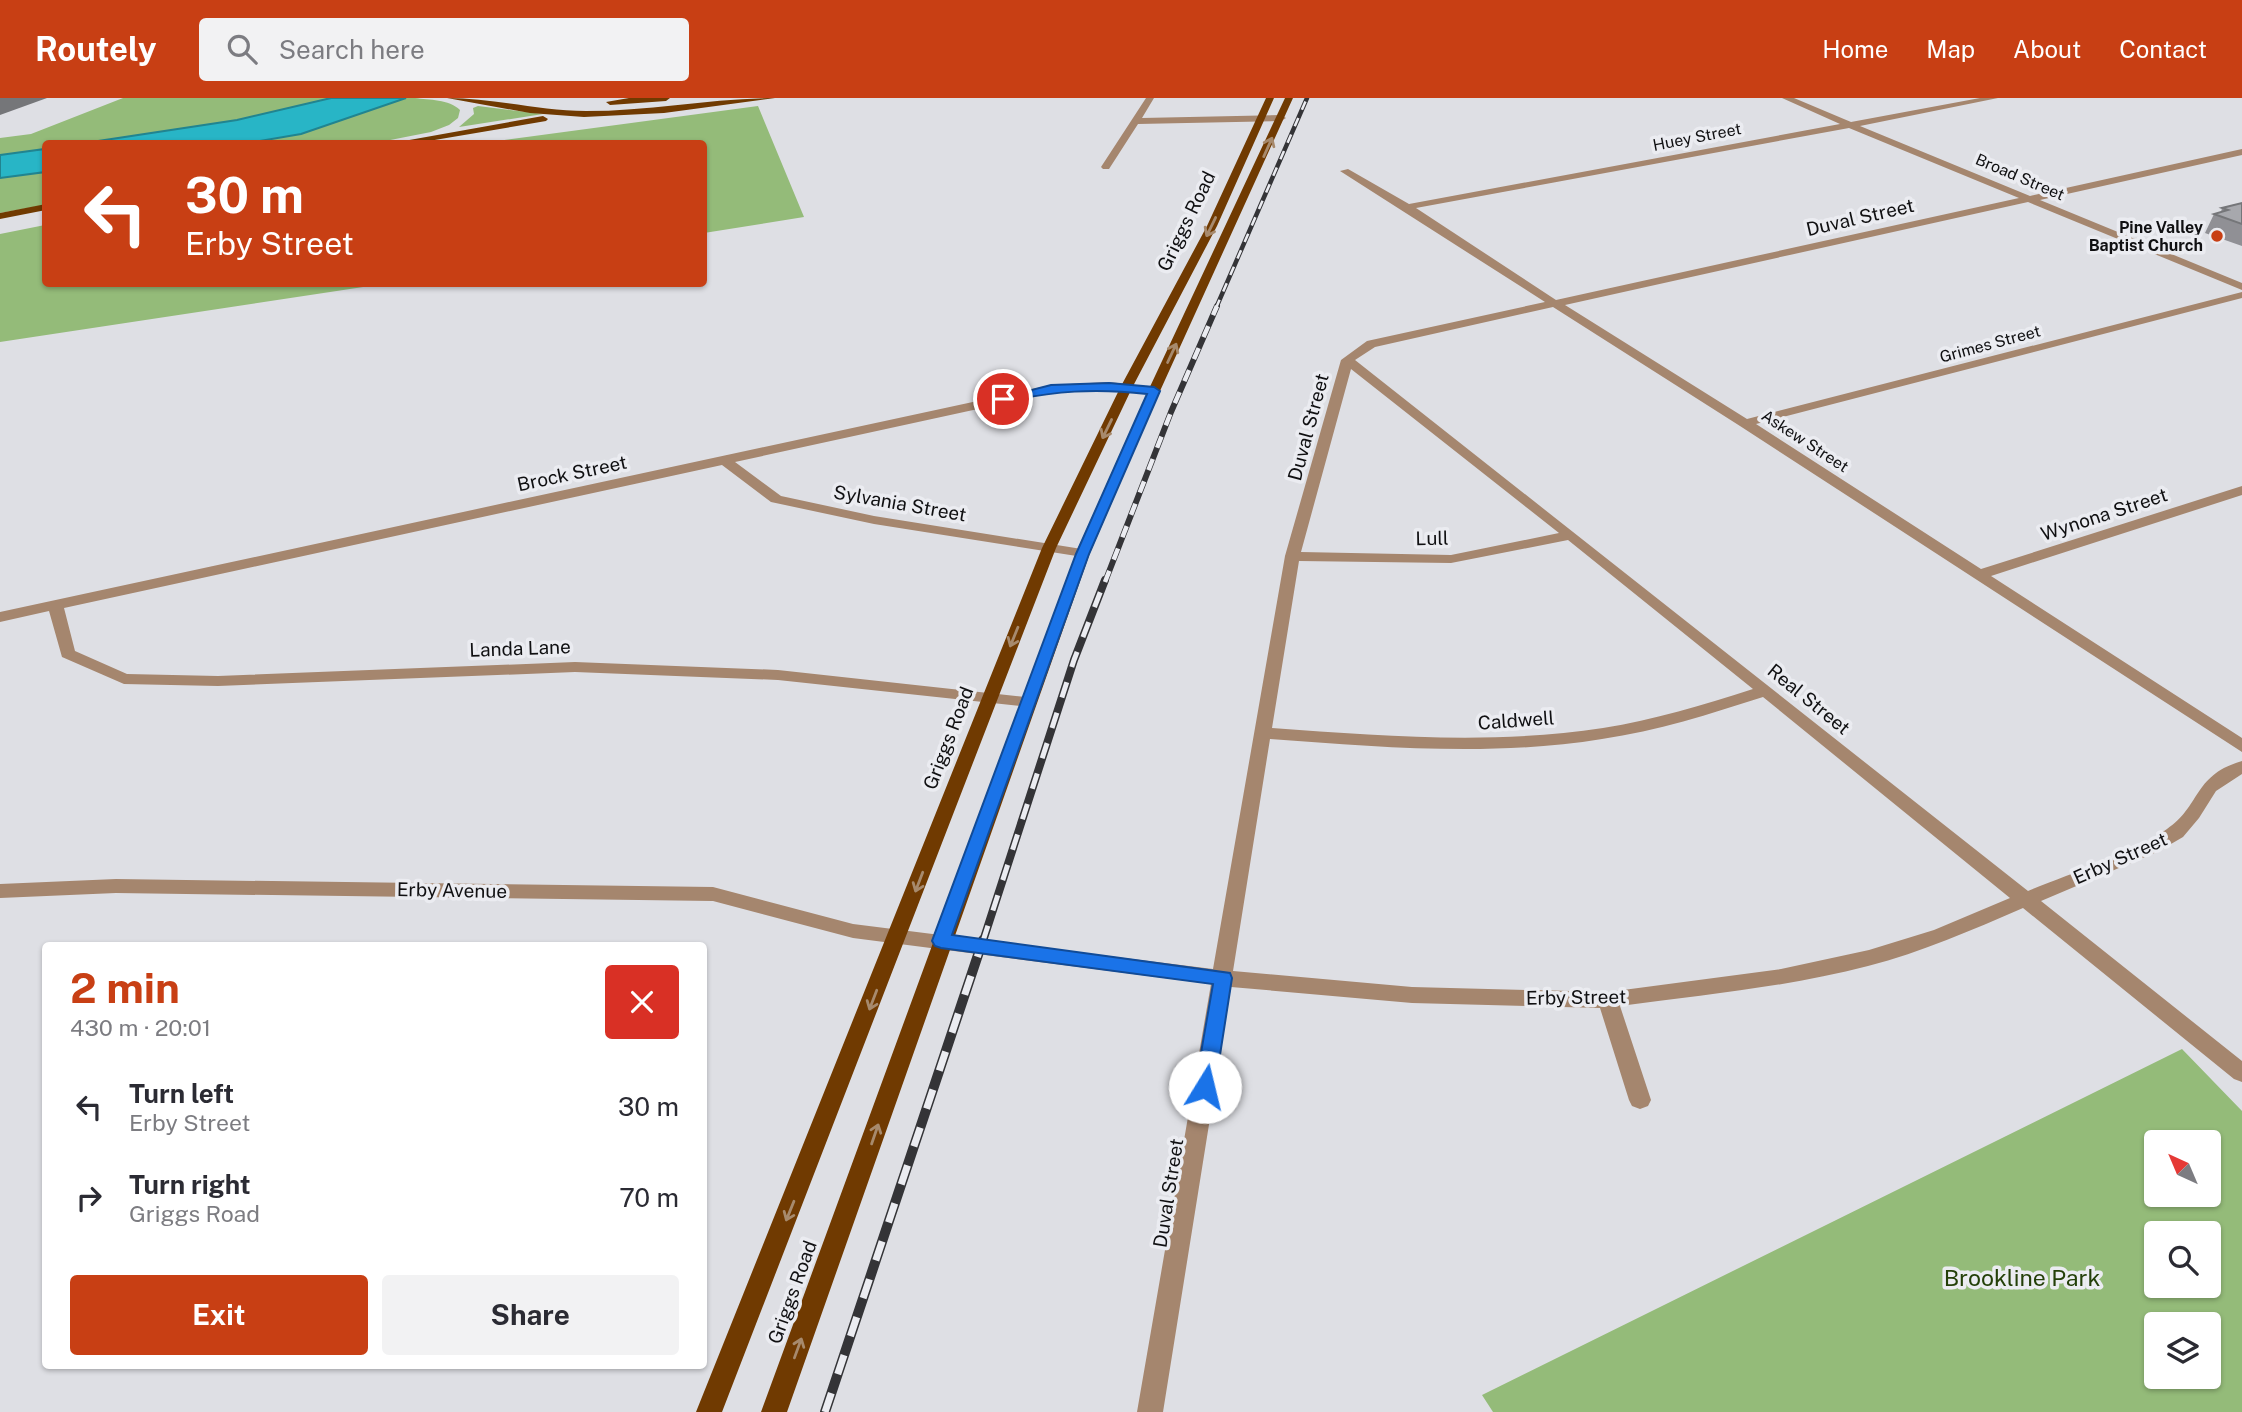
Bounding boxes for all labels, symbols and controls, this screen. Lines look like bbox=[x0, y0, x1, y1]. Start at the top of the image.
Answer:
search box bbox=[199, 18, 689, 81]
text: Routely bbox=[35, 30, 157, 68]
icon: search bbox=[223, 30, 261, 68]
text: Search here bbox=[279, 34, 425, 65]
text: Home bbox=[1822, 35, 1888, 63]
text: Map bbox=[1926, 35, 1975, 63]
text: About bbox=[2013, 35, 2081, 63]
text: Contact bbox=[2119, 35, 2207, 63]
street label: Huey Street bbox=[1651, 119, 1743, 155]
one-way arrow bbox=[1262, 137, 1275, 158]
street label: Broad Street bbox=[1973, 150, 2067, 204]
text: 30 m bbox=[185, 166, 304, 224]
icon: left bbox=[70, 168, 161, 259]
street label: Griggs Road bbox=[1152, 168, 1220, 274]
street label: Duval Street bbox=[1804, 194, 1916, 240]
one-way arrow bbox=[1204, 216, 1217, 237]
place label: Pine Valley Baptist Church bbox=[2089, 218, 2203, 255]
text: Erby Street bbox=[185, 225, 354, 262]
marker: Pine Valley Baptist Church bbox=[2209, 228, 2225, 244]
street label: Grimes Street bbox=[1938, 321, 2042, 367]
one-way arrow bbox=[1166, 343, 1179, 364]
pin bbox=[973, 369, 1033, 429]
street label: Duval Street bbox=[1283, 371, 1333, 483]
icon: arrive bbox=[984, 380, 1022, 418]
street label: Askew Street bbox=[1758, 406, 1852, 476]
one-way arrow bbox=[1099, 418, 1113, 439]
street label: Brock Street bbox=[515, 451, 629, 495]
street label: Sylvania Street bbox=[832, 480, 968, 526]
street label: Wynona Street bbox=[2038, 483, 2170, 545]
street label: Lull bbox=[1415, 527, 1449, 549]
one-way arrow bbox=[1007, 625, 1020, 647]
street label: Landa Lane bbox=[469, 635, 571, 661]
street label: Real Street bbox=[1763, 659, 1855, 739]
street label: Griggs Road bbox=[918, 684, 978, 792]
street label: Caldwell bbox=[1477, 706, 1555, 734]
street label: Erby Street bbox=[2070, 828, 2170, 888]
one-way arrow bbox=[912, 871, 924, 893]
street label: Erby Avenue bbox=[397, 878, 507, 902]
text: 2 min bbox=[70, 963, 180, 1012]
button: close bbox=[605, 965, 679, 1039]
street label: Erby Street bbox=[1526, 985, 1626, 1009]
one-way arrow bbox=[866, 988, 879, 1010]
text: 430 m · 20:01 bbox=[70, 1014, 211, 1041]
position arrow bbox=[1168, 1050, 1242, 1124]
text: Turn left bbox=[129, 1078, 234, 1109]
icon: left bbox=[70, 1088, 108, 1126]
text: 30 m bbox=[618, 1091, 679, 1122]
text: Erby Street bbox=[129, 1109, 251, 1136]
one-way arrow bbox=[869, 1123, 882, 1145]
north arrow bbox=[2144, 1130, 2221, 1208]
map controls bbox=[2144, 1130, 2221, 1389]
street label: Duval Street bbox=[1149, 1137, 1187, 1249]
text: Turn right bbox=[129, 1169, 251, 1200]
icon: right bbox=[70, 1179, 108, 1217]
text: 70 m bbox=[619, 1182, 679, 1213]
text: Griggs Road bbox=[129, 1200, 260, 1227]
one-way arrow bbox=[782, 1200, 795, 1222]
button: search bbox=[2144, 1221, 2221, 1298]
street label: Griggs Road bbox=[763, 1237, 821, 1347]
park label: Brookline Park bbox=[1944, 1264, 2100, 1291]
button: Exit bbox=[70, 1275, 368, 1355]
button: Share bbox=[382, 1275, 679, 1355]
button: layers bbox=[2144, 1312, 2221, 1389]
one-way arrow bbox=[792, 1337, 805, 1359]

